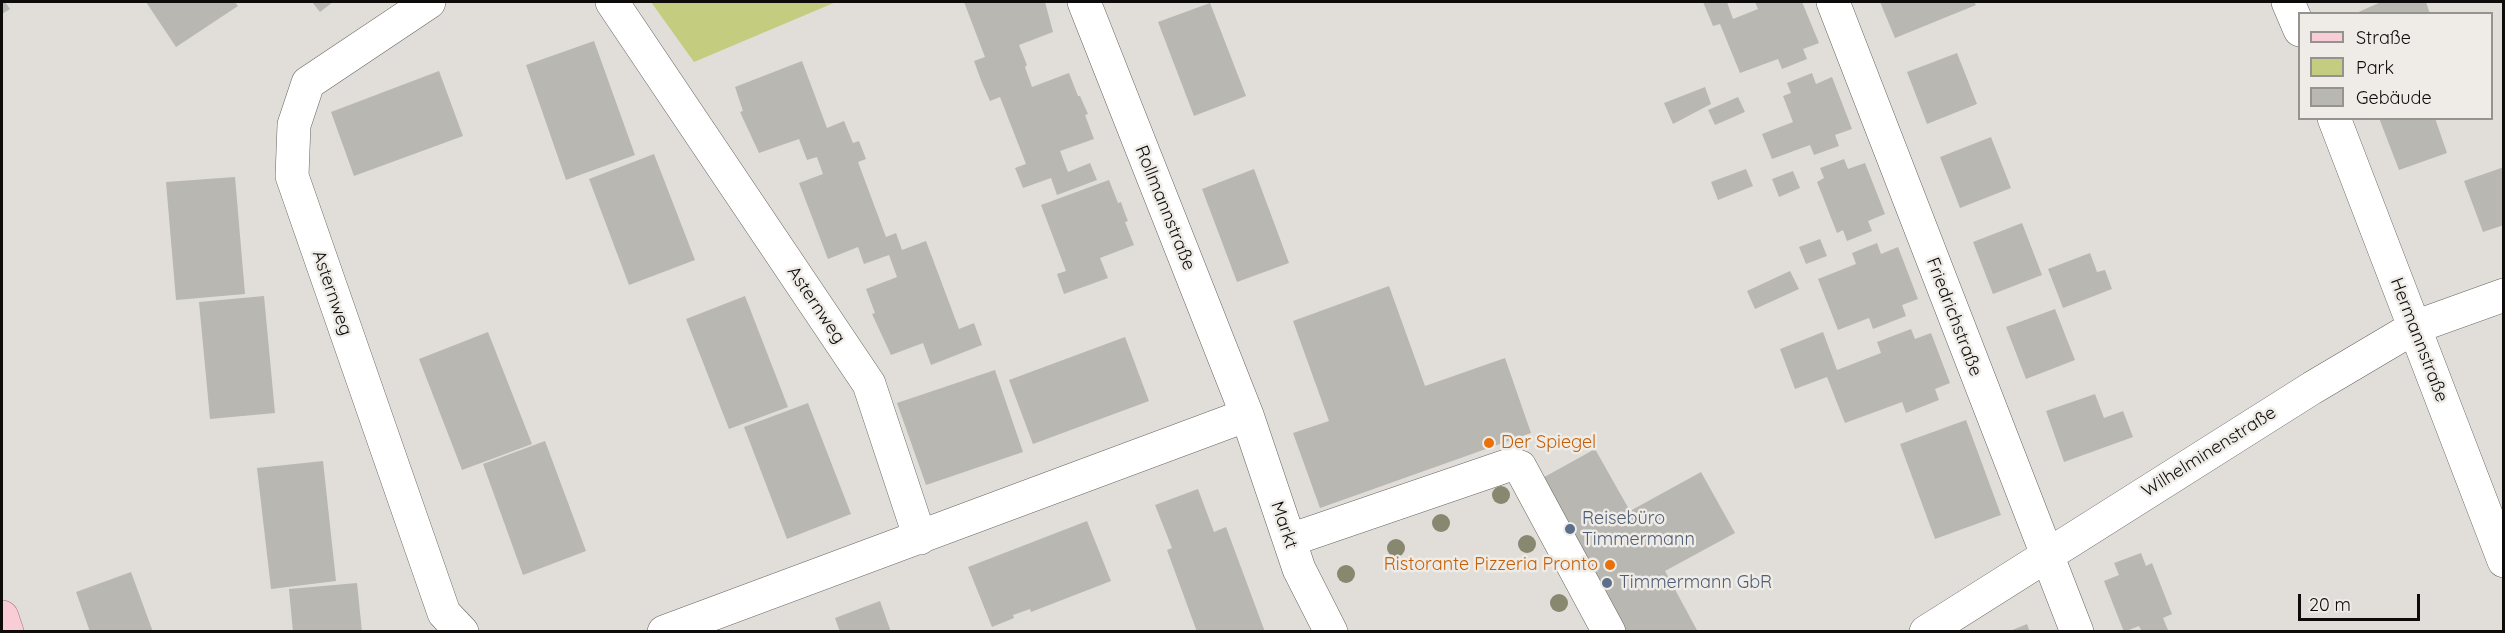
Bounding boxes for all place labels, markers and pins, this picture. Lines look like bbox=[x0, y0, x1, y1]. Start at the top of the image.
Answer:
place label: Der Spiegel bbox=[1501, 432, 1596, 454]
marker: Der Spiegel bbox=[1482, 436, 1496, 450]
place label: Reisebüro Timmermann bbox=[1582, 508, 1695, 550]
marker: Reisebüro Timmermann bbox=[1563, 522, 1577, 536]
place label: Ristorante Pizzeria Pronto bbox=[1384, 554, 1598, 576]
marker: Ristorante Pizzeria Pronto bbox=[1603, 558, 1617, 572]
place label: Timmermann GbR bbox=[1619, 572, 1772, 594]
marker: Timmermann GbR bbox=[1600, 576, 1614, 590]

